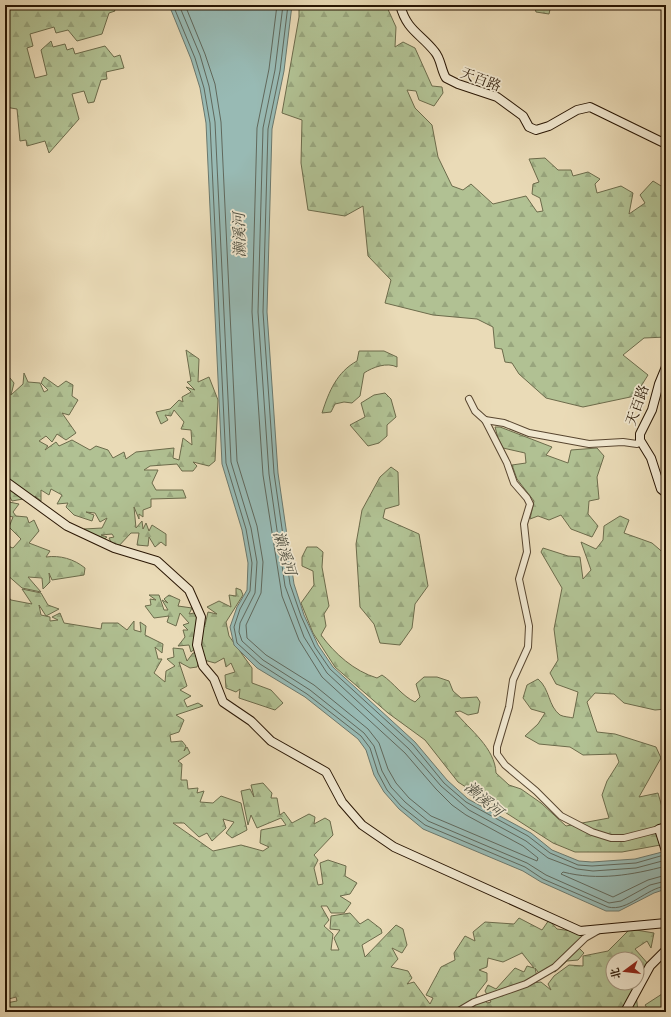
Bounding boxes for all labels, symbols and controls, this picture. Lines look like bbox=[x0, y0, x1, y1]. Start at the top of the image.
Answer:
street label: 天百路 bbox=[458, 63, 504, 95]
water label: 濑溪河 bbox=[229, 209, 249, 258]
street label: 天百路 bbox=[621, 382, 653, 428]
water label: 濑溪河 bbox=[269, 529, 302, 580]
water label: 濑溪河 bbox=[461, 777, 509, 823]
north arrow bbox=[605, 951, 645, 991]
text: 北 bbox=[607, 966, 624, 981]

